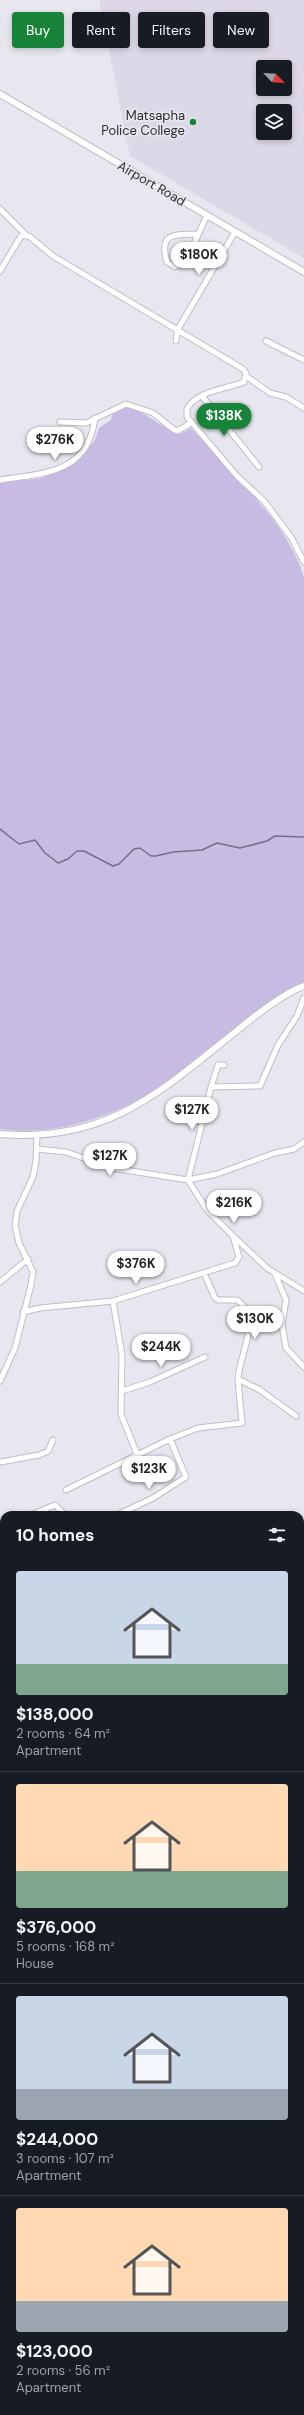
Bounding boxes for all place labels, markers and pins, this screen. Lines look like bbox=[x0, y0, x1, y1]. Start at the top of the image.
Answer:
place label: Matsapha Police College bbox=[101, 107, 185, 139]
marker: Matsapha Police College bbox=[188, 117, 198, 127]
pin: $180K bbox=[171, 242, 227, 276]
pin: $138K bbox=[196, 403, 252, 437]
pin: $276K bbox=[27, 427, 83, 461]
pin: $127K bbox=[164, 1097, 220, 1131]
pin: $127K bbox=[82, 1143, 138, 1177]
pin: $216K bbox=[206, 1190, 262, 1224]
pin: $376K bbox=[108, 1251, 164, 1285]
pin: $130K bbox=[227, 1306, 283, 1340]
pin: $244K bbox=[133, 1334, 189, 1368]
pin: $123K bbox=[121, 1456, 177, 1490]

